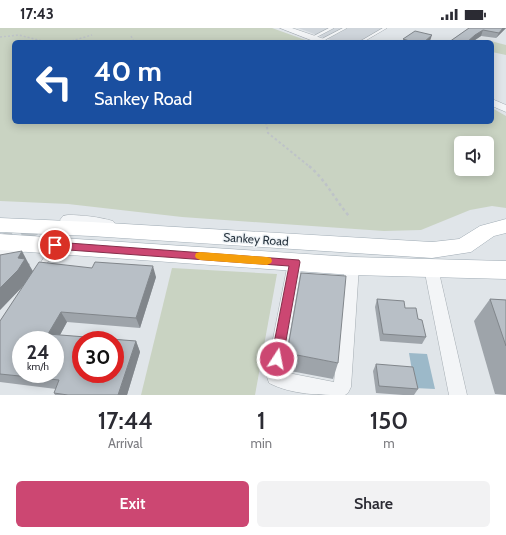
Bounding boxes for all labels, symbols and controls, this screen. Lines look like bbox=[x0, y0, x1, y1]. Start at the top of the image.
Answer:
text: 17:43 bbox=[20, 5, 54, 23]
text: 40 m bbox=[94, 54, 162, 88]
icon: left bbox=[28, 56, 80, 108]
text: Sankey Road bbox=[94, 88, 192, 110]
map controls bbox=[454, 136, 494, 176]
button: sound bbox=[454, 136, 494, 176]
pin bbox=[38, 228, 72, 262]
street label: Sankey Road bbox=[223, 229, 289, 249]
icon: arrive bbox=[44, 234, 66, 256]
speed limit sign: 30 bbox=[72, 331, 124, 383]
position arrow bbox=[256, 338, 298, 380]
text: 24 bbox=[27, 340, 50, 364]
text: km/h bbox=[27, 360, 49, 373]
text: 17:44 bbox=[98, 406, 153, 435]
text: 1 bbox=[257, 406, 266, 435]
text: 150 bbox=[370, 406, 408, 435]
text: Arrival bbox=[108, 435, 143, 451]
text: min bbox=[251, 435, 272, 451]
text: m bbox=[383, 435, 395, 451]
button: Exit bbox=[16, 481, 249, 527]
button: Share bbox=[257, 481, 490, 527]

